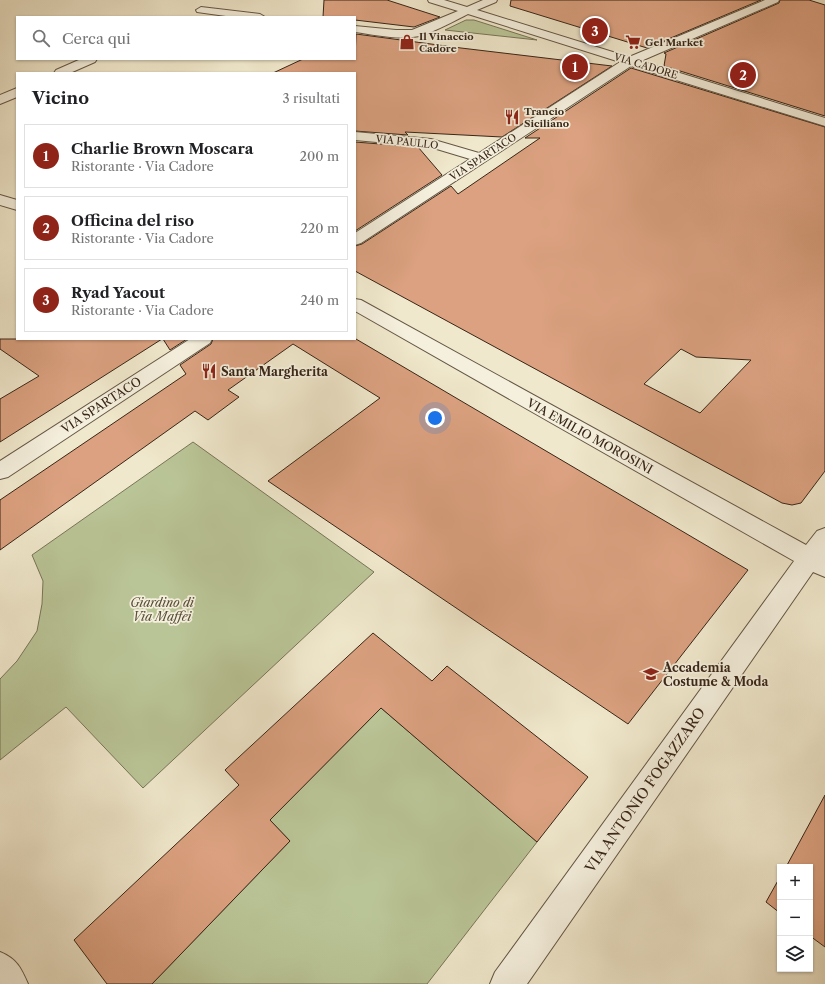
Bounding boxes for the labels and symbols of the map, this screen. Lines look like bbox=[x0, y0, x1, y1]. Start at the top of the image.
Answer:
pin: 3 bbox=[582, 16, 608, 46]
place label: Il Vinaccio Cadore bbox=[419, 30, 474, 55]
shop icon: Il Vinaccio Cadore bbox=[398, 33, 416, 51]
supermarket icon: Gel Market bbox=[624, 33, 642, 51]
place label: Gel Market bbox=[645, 36, 703, 49]
street label: VIA CADORE bbox=[611, 50, 680, 82]
pin: 1 bbox=[562, 52, 588, 82]
pin: 2 bbox=[730, 60, 756, 90]
place label: Trancio Siciliano bbox=[524, 105, 569, 130]
restaurant icon: Trancio Siciliano bbox=[503, 108, 521, 126]
street label: VIA SPARTACO bbox=[446, 131, 519, 184]
street label: VIA PAULLO bbox=[374, 132, 439, 152]
restaurant icon: Santa Margherita bbox=[200, 362, 218, 380]
place label: Santa Margherita bbox=[221, 364, 329, 379]
street label: VIA SPARTACO bbox=[57, 373, 144, 437]
street label: VIA EMILIO MOROSINI bbox=[524, 395, 656, 477]
your location bbox=[425, 408, 445, 428]
park label: Giardino di Via Maffei bbox=[130, 595, 195, 624]
place label: Accademia Costume & Moda bbox=[662, 660, 770, 689]
school or university icon: Accademia Costume & Moda bbox=[642, 665, 660, 683]
street label: VIA ANTONIO FOGAZZARO bbox=[580, 704, 709, 877]

